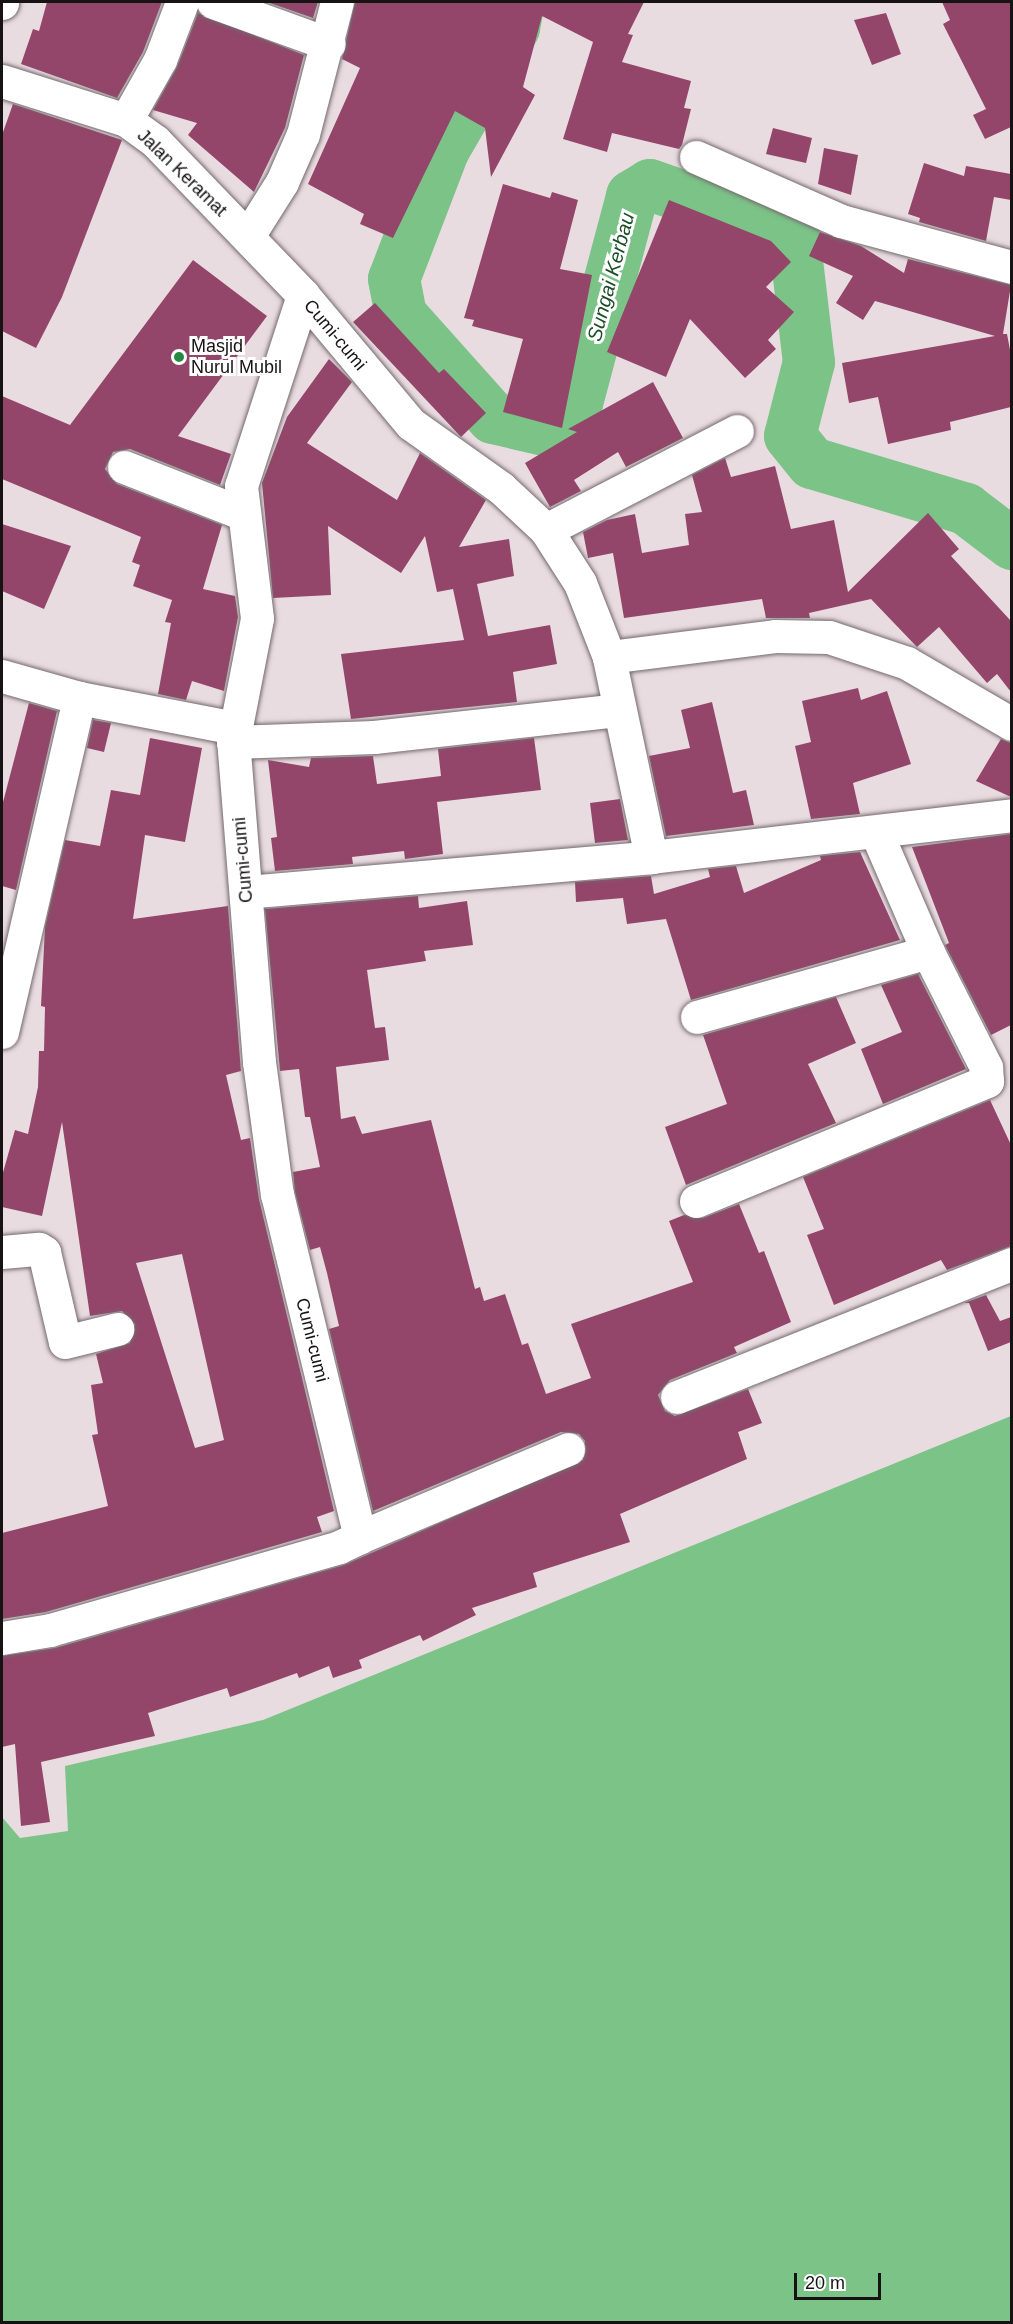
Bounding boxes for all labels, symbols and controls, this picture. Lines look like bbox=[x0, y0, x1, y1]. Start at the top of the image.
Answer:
street label: Jalan Keramat bbox=[133, 125, 231, 221]
water label: Sungai Kerbau bbox=[582, 210, 640, 344]
street label: Cumi-cumi bbox=[299, 295, 371, 375]
place label: Masjid Nurul Mubil bbox=[191, 336, 282, 378]
marker: Masjid Nurul Mubil bbox=[172, 350, 186, 364]
street label: Cumi-cumi bbox=[228, 816, 258, 904]
street label: Cumi-cumi bbox=[291, 1296, 333, 1384]
scale bar bbox=[797, 2261, 884, 2299]
text: 20 m bbox=[805, 2273, 845, 2293]

